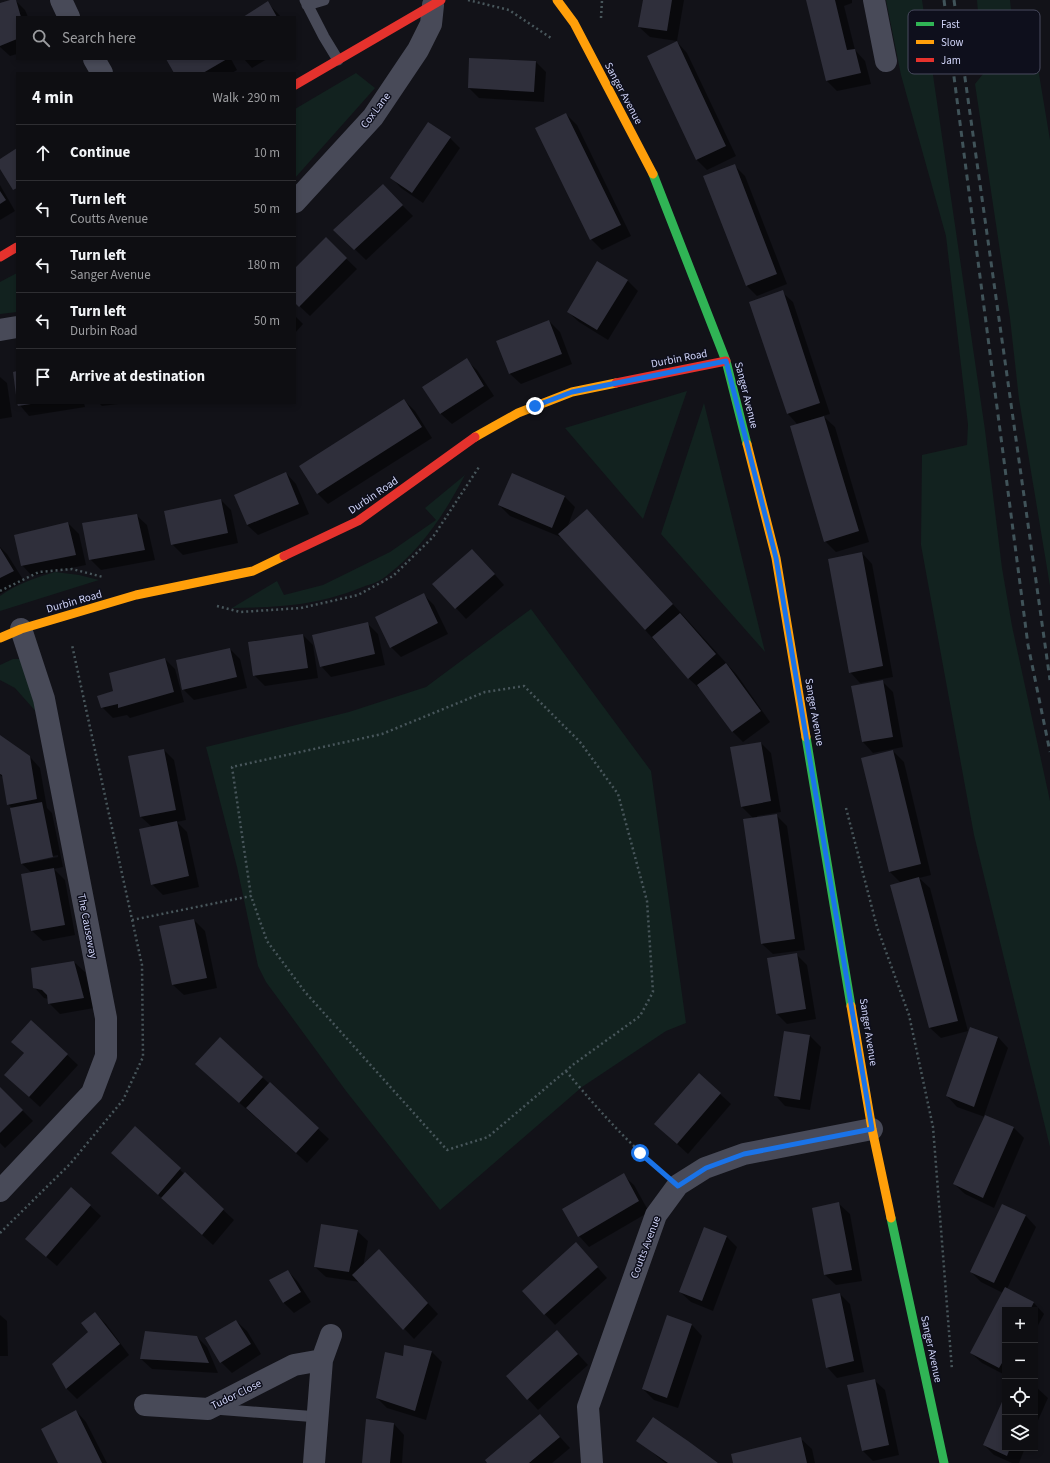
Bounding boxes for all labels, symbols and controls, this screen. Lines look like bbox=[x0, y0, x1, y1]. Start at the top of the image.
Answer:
legend bbox=[908, 10, 1040, 74]
search box bbox=[16, 16, 296, 60]
text: Fast bbox=[941, 17, 960, 32]
icon: search bbox=[30, 27, 52, 49]
text: Search here bbox=[62, 28, 136, 49]
text: Slow bbox=[941, 35, 964, 50]
text: Jam bbox=[941, 53, 961, 68]
street label: Sanger Avenue bbox=[601, 60, 646, 127]
text: 4 min bbox=[32, 86, 73, 110]
text: Walk · 290 m bbox=[212, 89, 280, 107]
street label: Cox Lane bbox=[357, 89, 394, 131]
icon: ahead bbox=[32, 142, 54, 164]
text: Continue bbox=[70, 142, 130, 163]
text: 10 m bbox=[254, 144, 280, 162]
text: Turn left bbox=[70, 189, 126, 210]
icon: left bbox=[32, 198, 54, 220]
text: 50 m bbox=[254, 200, 280, 218]
text: Coutts Avenue bbox=[70, 210, 148, 228]
text: Turn left bbox=[70, 245, 126, 266]
icon: left bbox=[32, 254, 54, 276]
text: 180 m bbox=[247, 256, 280, 274]
text: Sanger Avenue bbox=[70, 266, 151, 284]
text: Turn left bbox=[70, 301, 126, 322]
icon: left bbox=[32, 310, 54, 332]
text: 50 m bbox=[254, 312, 280, 330]
text: Durbin Road bbox=[70, 322, 138, 340]
street label: Durbin Road bbox=[650, 346, 709, 371]
street label: Sanger Avenue bbox=[731, 360, 762, 431]
icon: arrive bbox=[32, 366, 54, 388]
text: Arrive at destination bbox=[70, 366, 205, 387]
route end bbox=[526, 397, 544, 415]
street label: Durbin Road bbox=[345, 473, 401, 518]
street label: Durbin Road bbox=[45, 586, 104, 617]
street label: Sanger Avenue bbox=[801, 677, 828, 748]
street label: The Causeway bbox=[74, 892, 101, 960]
street label: Sanger Avenue bbox=[856, 997, 881, 1067]
route start bbox=[631, 1144, 649, 1162]
street label: Coutts Avenue bbox=[627, 1213, 664, 1281]
map controls bbox=[1002, 1307, 1038, 1451]
button: + bbox=[1002, 1307, 1038, 1343]
street label: Sanger Avenue bbox=[917, 1314, 946, 1385]
button: − bbox=[1002, 1343, 1038, 1379]
street label: Tudor Close bbox=[208, 1376, 265, 1413]
button: locate bbox=[1002, 1379, 1038, 1415]
button: layers bbox=[1002, 1415, 1038, 1451]

